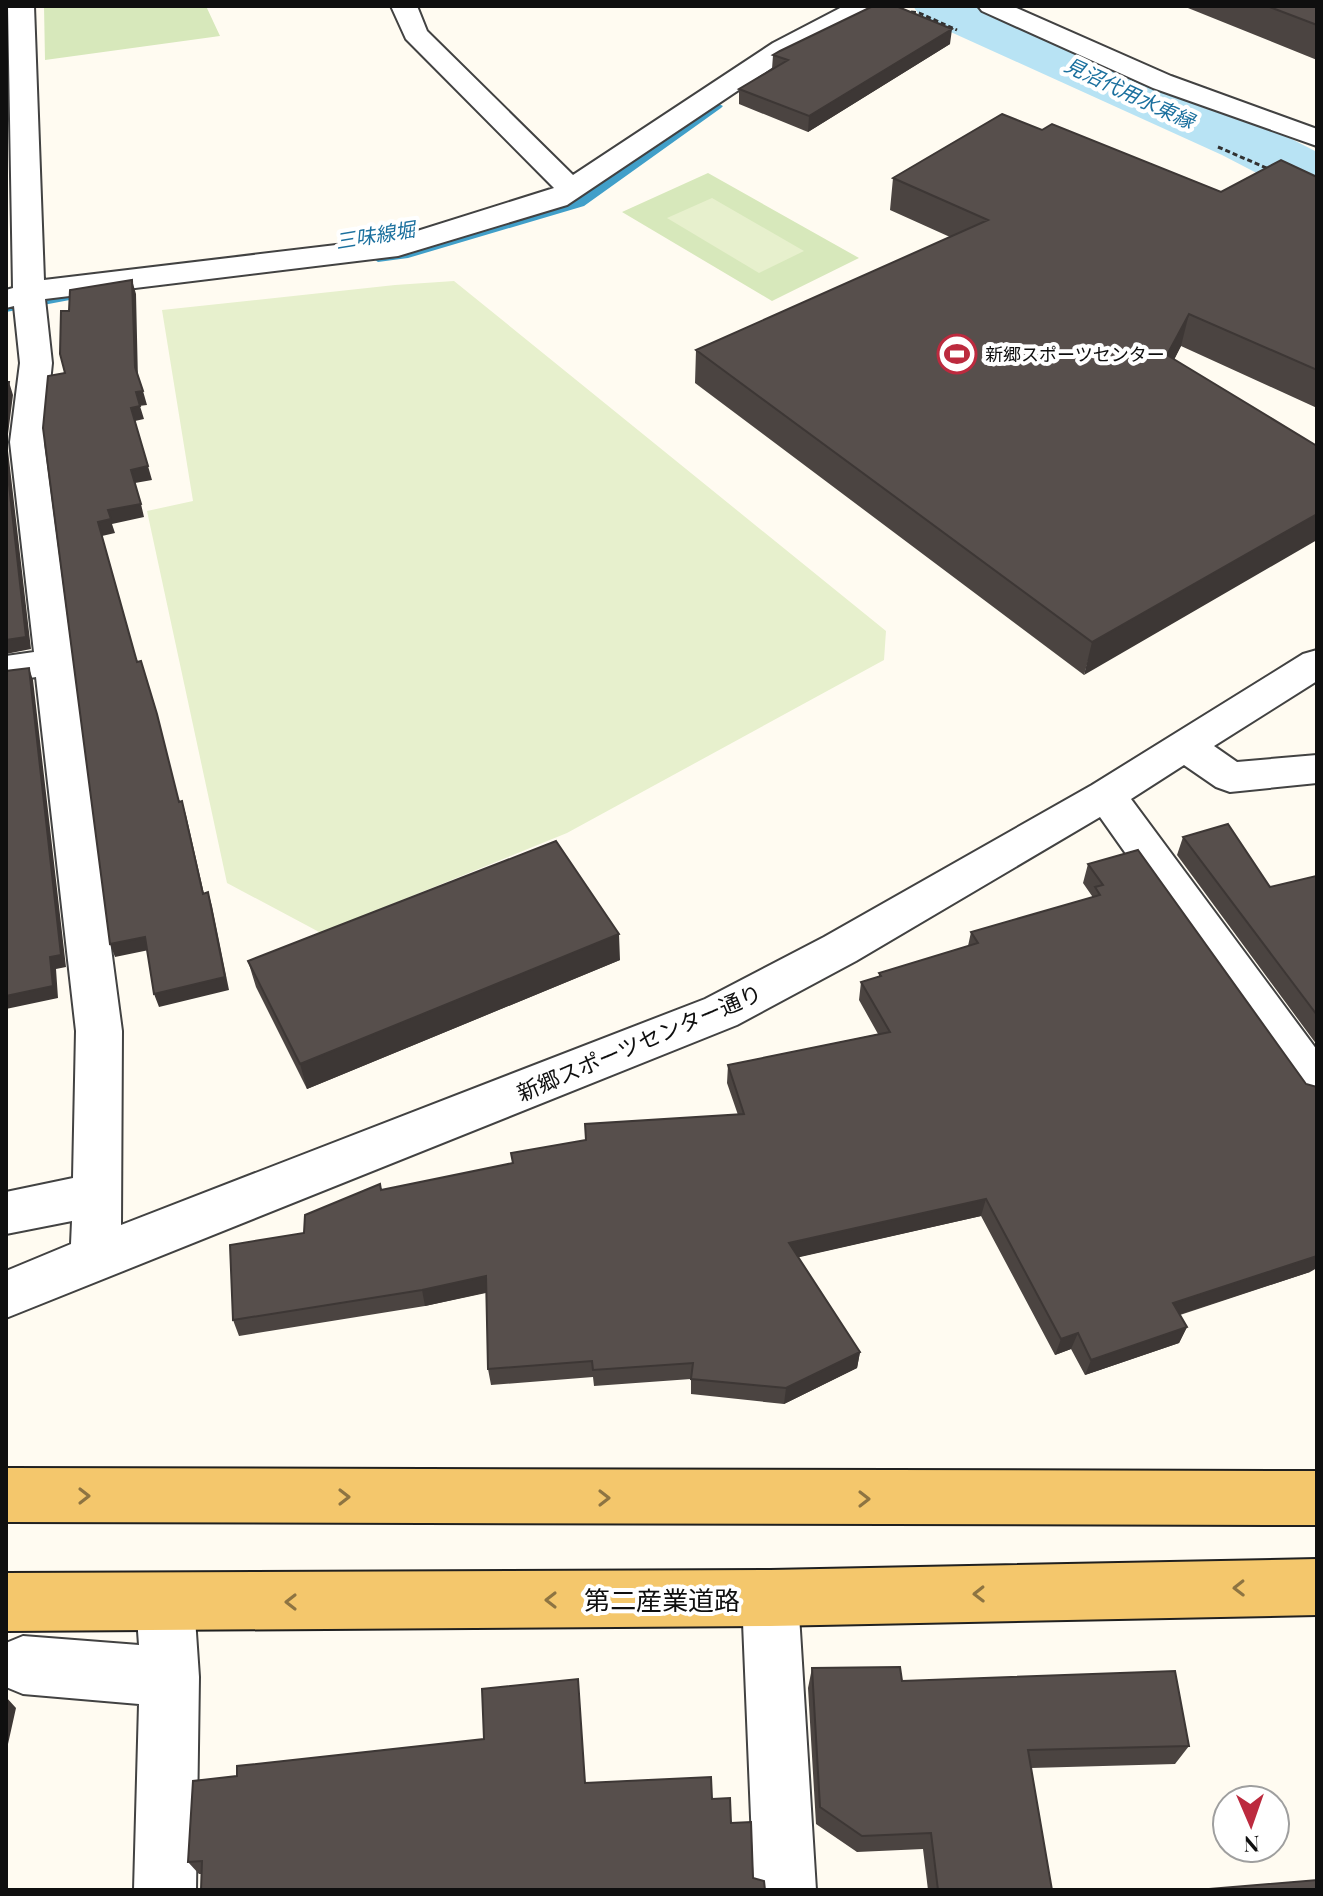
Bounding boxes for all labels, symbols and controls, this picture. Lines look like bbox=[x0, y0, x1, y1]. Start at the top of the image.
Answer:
water label: 見沼代用水東縁 bbox=[1061, 50, 1201, 135]
water label: 三味線堀 bbox=[333, 214, 420, 254]
sports icon: 新郷スポーツセンター bbox=[936, 333, 978, 375]
place label: 新郷スポーツセンター bbox=[985, 342, 1165, 366]
street label: 新郷スポーツセンター通り bbox=[512, 977, 766, 1107]
one-way arrow bbox=[78, 1487, 91, 1505]
one-way arrow bbox=[338, 1489, 351, 1506]
one-way arrow bbox=[598, 1489, 611, 1507]
one-way arrow bbox=[858, 1490, 871, 1508]
one-way arrow bbox=[1232, 1579, 1245, 1597]
street label: 第二産業道路 bbox=[584, 1582, 740, 1617]
one-way arrow bbox=[972, 1585, 985, 1602]
one-way arrow bbox=[544, 1591, 557, 1609]
one-way arrow bbox=[284, 1593, 297, 1611]
north arrow bbox=[1211, 1784, 1291, 1864]
text: N bbox=[1243, 1830, 1260, 1860]

